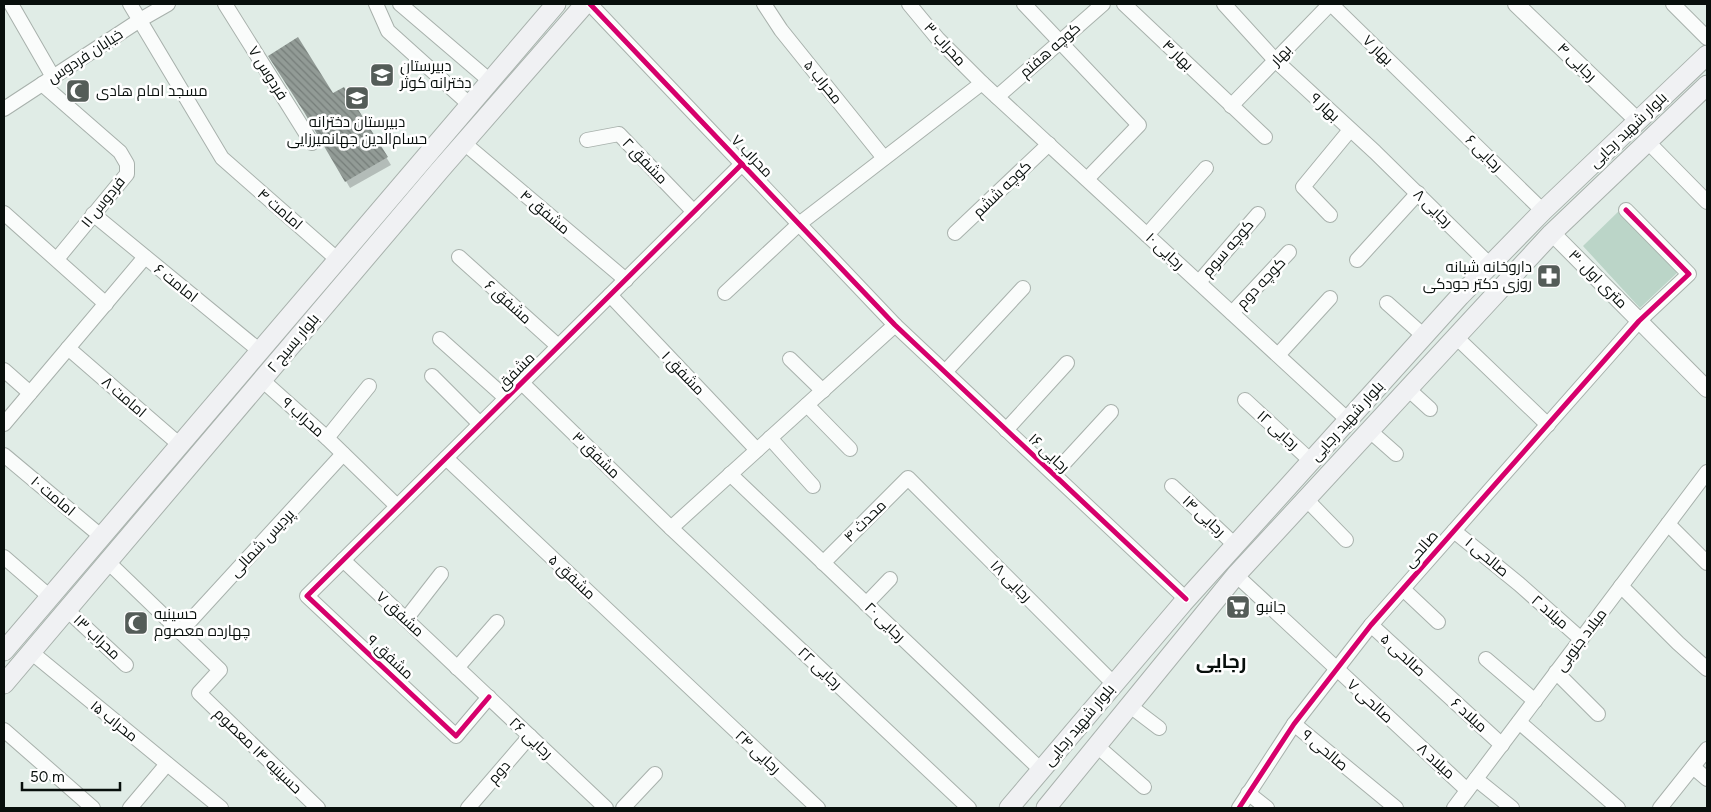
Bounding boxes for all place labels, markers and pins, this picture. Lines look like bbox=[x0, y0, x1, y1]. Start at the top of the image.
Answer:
place label: دبیرستان دخترانه کوثر bbox=[399, 57, 471, 92]
school or university icon: دبیرستان دخترانه کوثر bbox=[369, 62, 395, 88]
mosque icon: مسجد امام هادی bbox=[65, 78, 91, 104]
place label: مسجد امام هادی bbox=[96, 82, 208, 101]
school or university icon: دبیرستان دخترانه حسام‌الدین جهانمیرزایی bbox=[344, 85, 370, 111]
place label: دبیرستان دخترانه حسام‌الدین جهانمیرزایی bbox=[287, 113, 427, 149]
place label: داروخانه شبانه روزی دکتر جودکی bbox=[1423, 258, 1532, 294]
pharmacy icon: داروخانه شبانه روزی دکتر جودکی bbox=[1536, 263, 1562, 289]
supermarket icon: جانبو bbox=[1225, 594, 1251, 620]
place label: جانبو bbox=[1256, 598, 1286, 616]
place label: حسینیه چهارده معصوم bbox=[154, 605, 250, 641]
mosque icon: حسینیه چهارده معصوم bbox=[123, 610, 149, 636]

